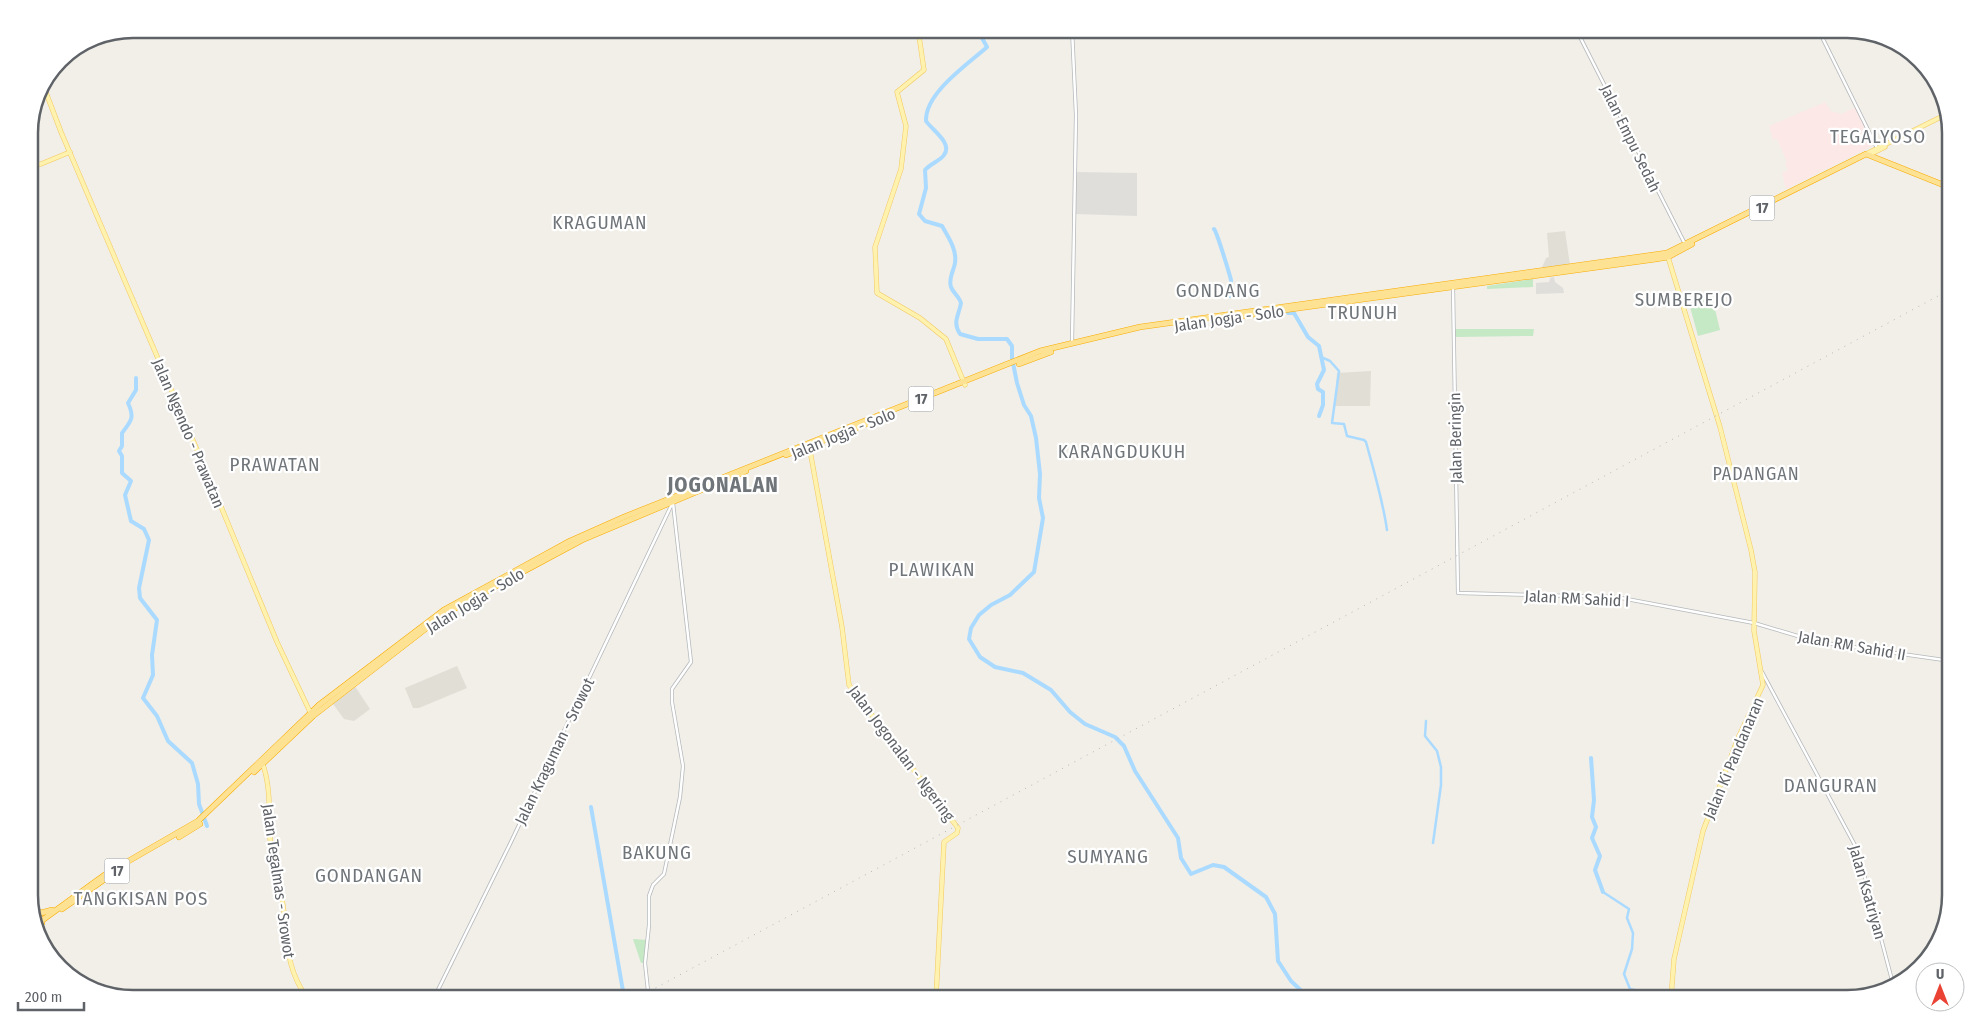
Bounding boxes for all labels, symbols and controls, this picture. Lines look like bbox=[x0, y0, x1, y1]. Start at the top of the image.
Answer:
street label: Jalan Empu Sedah bbox=[1596, 81, 1665, 195]
district label: TEGALYOSO bbox=[1830, 125, 1926, 148]
road number: 17 bbox=[1750, 196, 1774, 220]
district label: KRAGUMAN bbox=[552, 211, 648, 234]
district label: GONDANG bbox=[1176, 279, 1260, 302]
district label: SUMBEREJO bbox=[1635, 288, 1733, 311]
street label: Jalan Jogja - Solo bbox=[1173, 301, 1285, 336]
district label: TRUNUH bbox=[1328, 301, 1398, 324]
street label: Jalan Ngendo - Prawatan bbox=[148, 356, 229, 511]
road number: 17 bbox=[908, 386, 934, 412]
street label: Jalan Beringin bbox=[1445, 392, 1466, 484]
street label: Jalan Jogja - Solo bbox=[788, 404, 898, 463]
district label: KARANGDUKUH bbox=[1058, 440, 1186, 463]
district label: PRAWATAN bbox=[230, 453, 320, 476]
district label: PADANGAN bbox=[1712, 463, 1800, 485]
district label: JOGONALAN bbox=[666, 472, 779, 498]
district label: PLAWIKAN bbox=[888, 558, 976, 581]
street label: Jalan Jogja - Solo bbox=[423, 564, 528, 637]
street label: Jalan RM Sahid I bbox=[1524, 586, 1630, 611]
street label: Jalan RM Sahid II bbox=[1797, 627, 1907, 664]
street label: Jalan Kraguman - Srowot bbox=[511, 674, 599, 828]
street label: Jalan Jogonalan - Ngering bbox=[844, 682, 959, 825]
street label: Jalan Ki Pandanaran bbox=[1699, 694, 1768, 822]
district label: DANGURAN bbox=[1784, 774, 1878, 797]
street label: Jalan Tegalmas - Srowot bbox=[258, 803, 299, 960]
district label: BAKUNG bbox=[622, 841, 692, 864]
street label: Jalan Ksatriyan bbox=[1845, 843, 1890, 942]
district label: SUMYANG bbox=[1067, 845, 1149, 868]
road number: 17 bbox=[104, 858, 130, 884]
district label: GONDANGAN bbox=[315, 864, 423, 887]
district label: TANGKISAN POS bbox=[74, 887, 208, 910]
north arrow bbox=[1915, 962, 1965, 1012]
text: U bbox=[1936, 966, 1944, 983]
scale bar bbox=[18, 980, 84, 1012]
text: 200 m bbox=[25, 988, 62, 1006]

